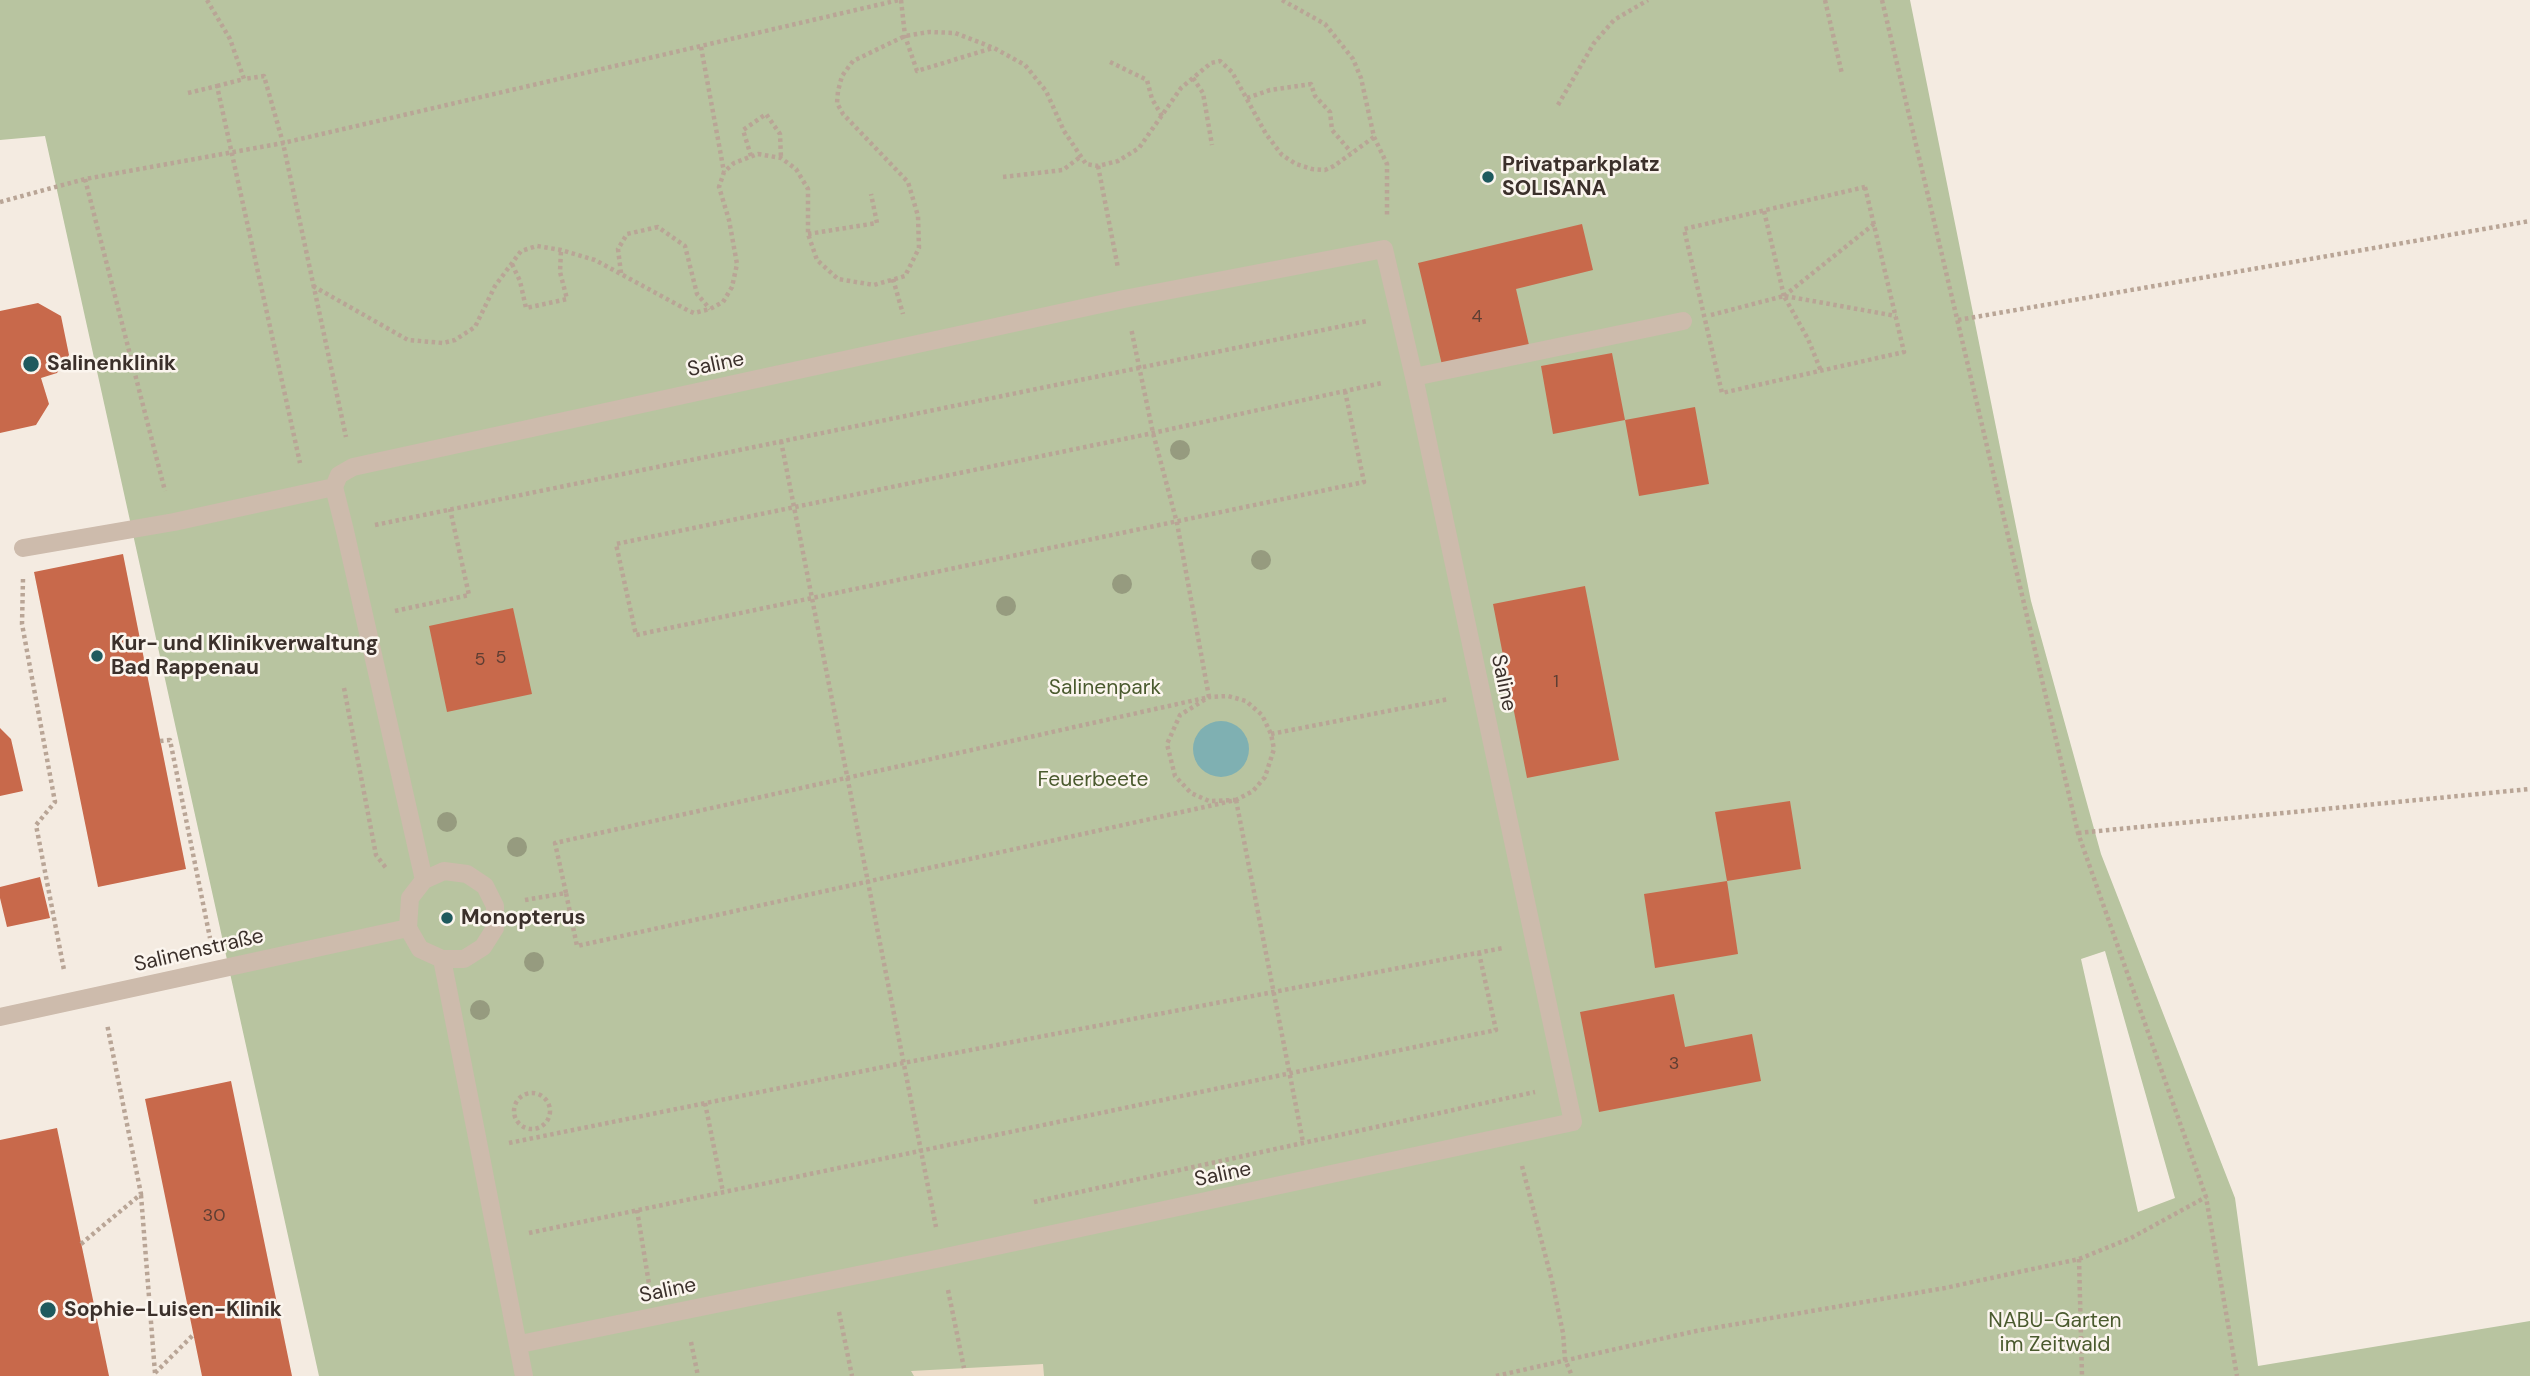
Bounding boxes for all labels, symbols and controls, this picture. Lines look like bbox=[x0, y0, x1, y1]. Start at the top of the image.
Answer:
place label: Privatparkplatz SOLISANA bbox=[1502, 152, 1659, 202]
marker: Privatparkplatz SOLISANA bbox=[1480, 169, 1496, 185]
house number: 4 bbox=[1472, 306, 1482, 328]
street label: Saline bbox=[685, 347, 747, 383]
place label: Salinenklinik bbox=[47, 351, 176, 377]
marker: Salinenklinik bbox=[21, 354, 41, 374]
place label: Kur- und Klinikverwaltung Bad Rappenau bbox=[111, 631, 378, 681]
house number: 5 bbox=[496, 647, 506, 669]
marker: Kur- und Klinikverwaltung Bad Rappenau bbox=[89, 648, 105, 664]
house number: 5 bbox=[475, 649, 485, 671]
street label: Saline bbox=[1485, 652, 1521, 714]
house number: 1 bbox=[1553, 671, 1559, 693]
park label: Salinenpark bbox=[1049, 675, 1161, 701]
park label: Feuerbeete bbox=[1038, 767, 1148, 793]
place label: Monopterus bbox=[461, 905, 586, 931]
marker: Monopterus bbox=[439, 910, 455, 926]
street label: Salinenstraße bbox=[132, 924, 266, 978]
house number: 3 bbox=[1669, 1053, 1679, 1075]
street label: Saline bbox=[1192, 1157, 1254, 1193]
house number: 30 bbox=[203, 1205, 225, 1227]
street label: Saline bbox=[637, 1273, 699, 1309]
place label: Sophie-Luisen-Klinik bbox=[64, 1297, 282, 1323]
marker: Sophie-Luisen-Klinik bbox=[38, 1300, 58, 1320]
park label: NABU-Garten im Zeitwald bbox=[1988, 1308, 2122, 1358]

